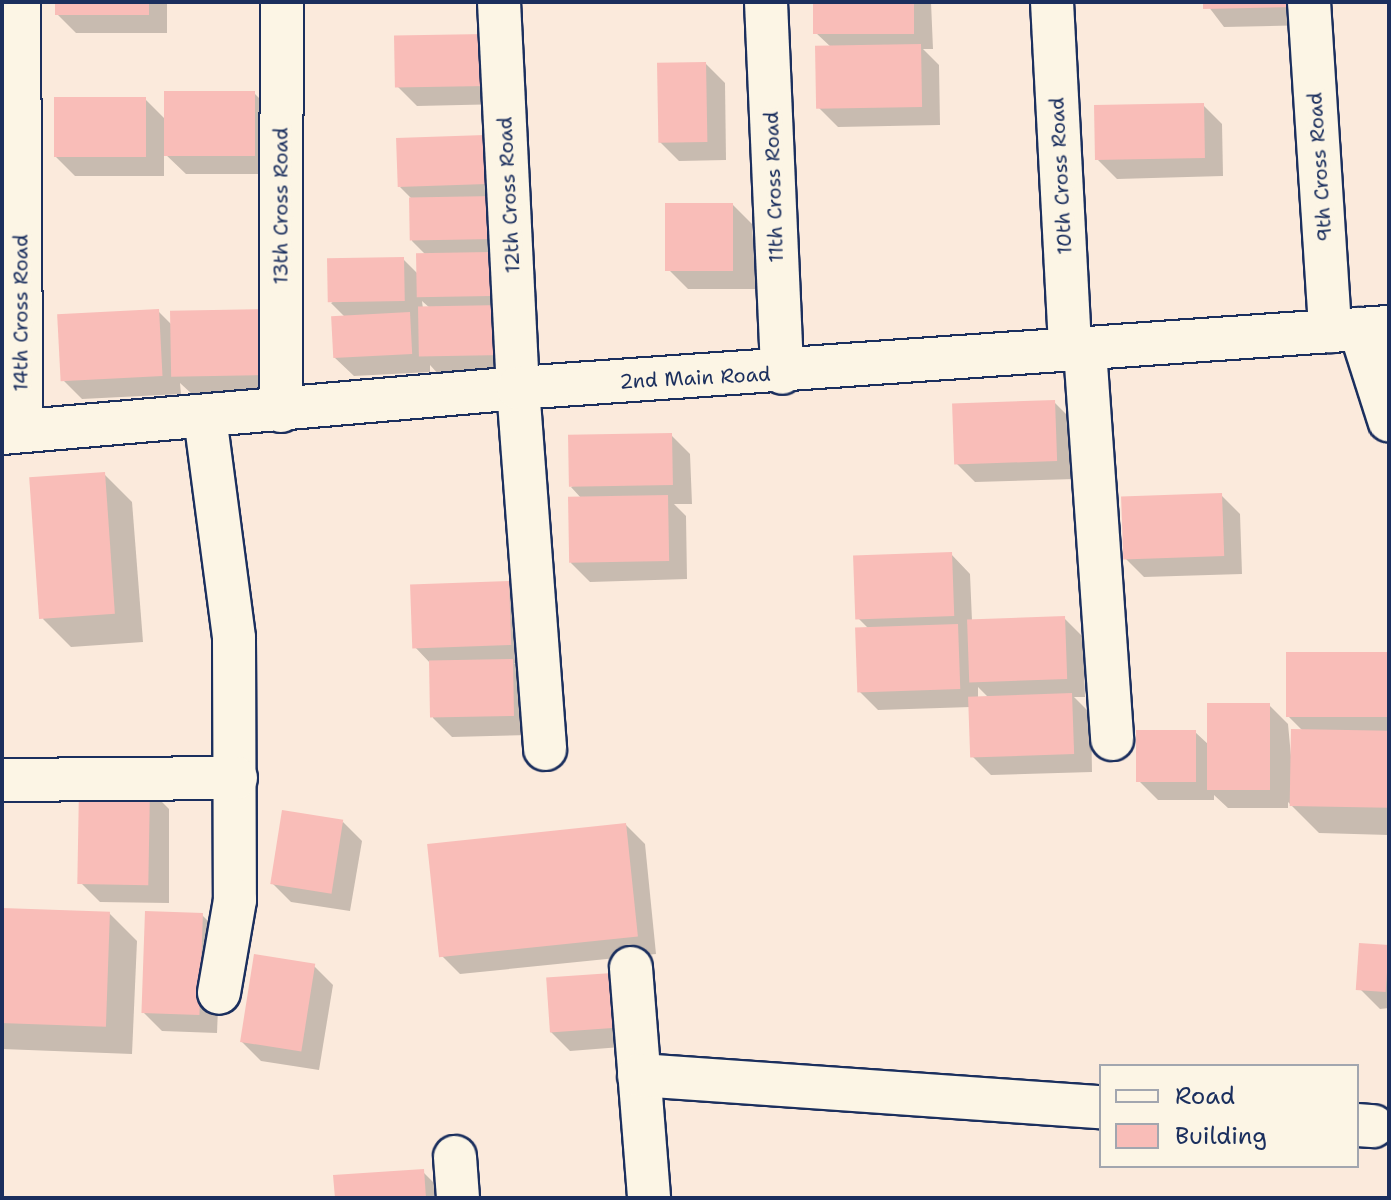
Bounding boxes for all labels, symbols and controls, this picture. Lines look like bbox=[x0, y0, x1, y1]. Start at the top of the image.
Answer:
street label: 9th Cross Road bbox=[1303, 92, 1337, 242]
street label: 10th Cross Road bbox=[1045, 97, 1077, 255]
street label: 11th Cross Road bbox=[759, 111, 789, 263]
street label: 12th Cross Road bbox=[493, 116, 525, 274]
street label: 13th Cross Road bbox=[269, 127, 293, 285]
street label: 14th Cross Road bbox=[9, 234, 33, 392]
street label: 2nd Main Road bbox=[619, 362, 771, 394]
legend bbox=[1099, 1064, 1359, 1168]
text: Road bbox=[1175, 1080, 1235, 1112]
text: Building bbox=[1175, 1120, 1267, 1152]

